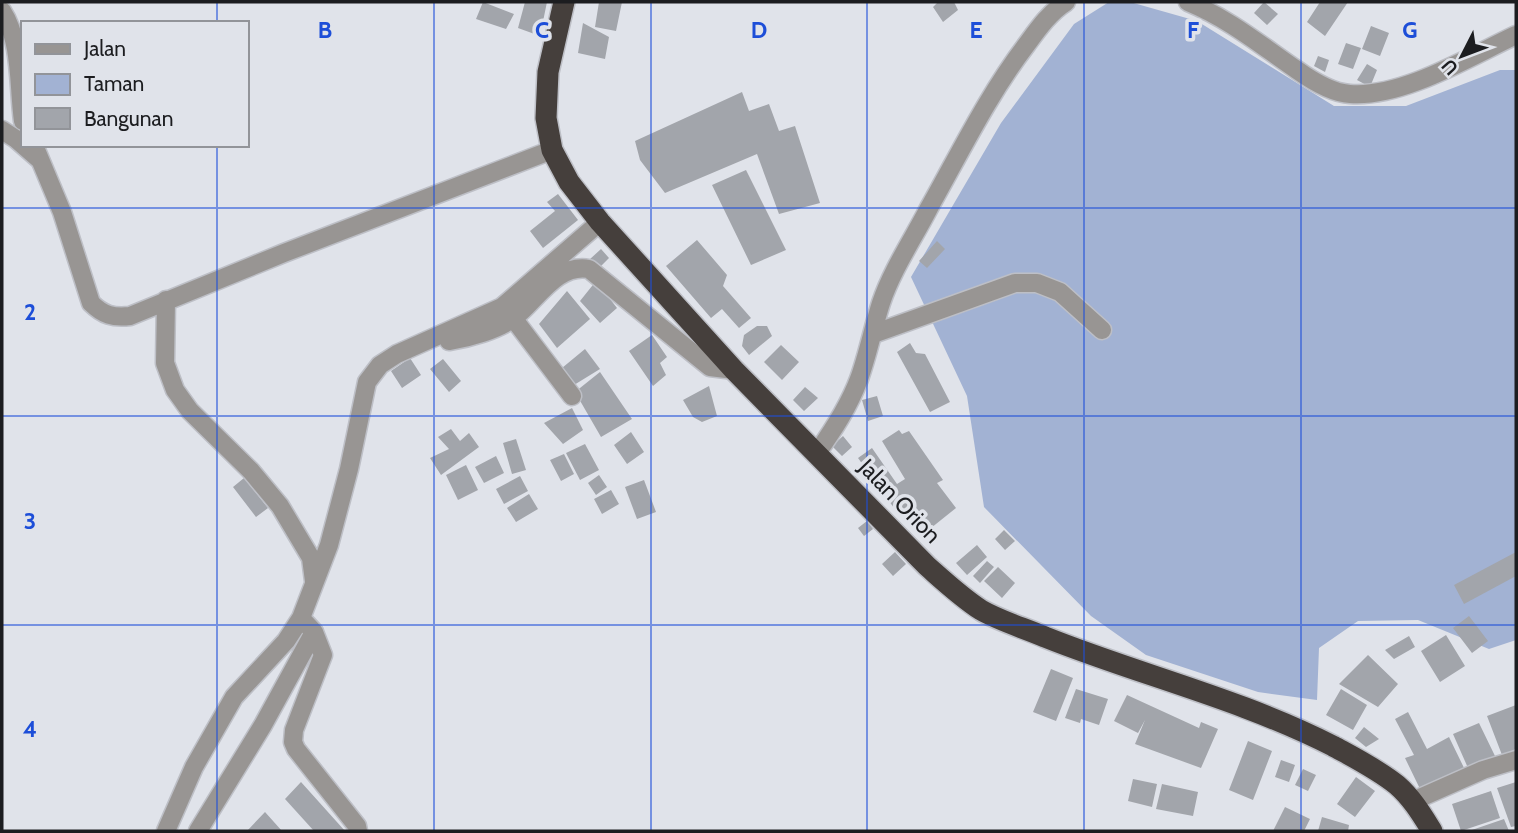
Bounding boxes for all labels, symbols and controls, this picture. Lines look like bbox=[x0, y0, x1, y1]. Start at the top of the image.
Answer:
text: B bbox=[318, 16, 332, 44]
text: C bbox=[535, 16, 549, 44]
text: D bbox=[751, 16, 767, 44]
text: E bbox=[969, 16, 983, 44]
text: F bbox=[1187, 16, 1199, 44]
text: G bbox=[1402, 16, 1418, 44]
legend bbox=[21, 21, 248, 147]
north arrow bbox=[1427, 21, 1497, 91]
text: Jalan bbox=[83, 36, 126, 61]
text: U bbox=[1437, 54, 1463, 80]
text: Taman bbox=[84, 71, 144, 96]
text: Bangunan bbox=[84, 106, 173, 131]
text: 2 bbox=[24, 298, 36, 326]
street label: Jalan Orion bbox=[852, 452, 947, 549]
text: 3 bbox=[24, 507, 36, 535]
text: 4 bbox=[23, 715, 37, 743]

